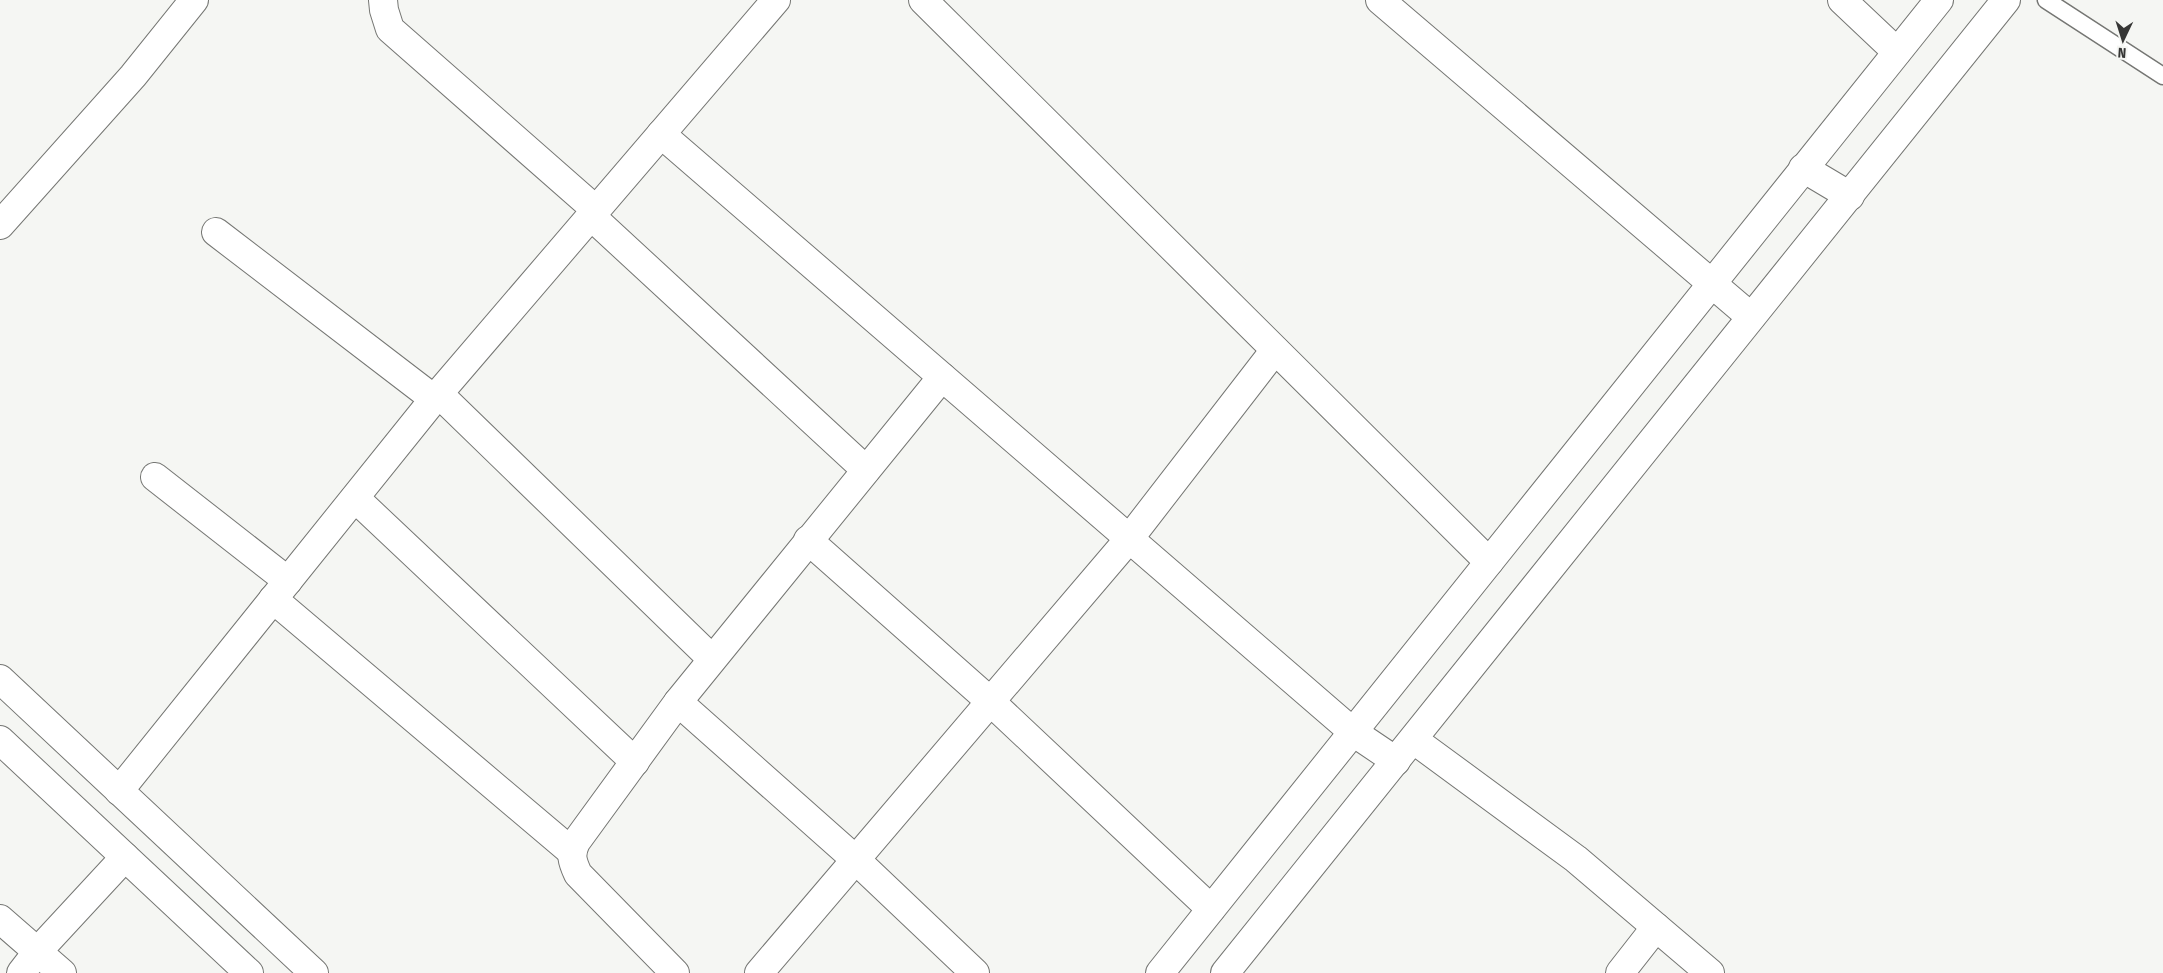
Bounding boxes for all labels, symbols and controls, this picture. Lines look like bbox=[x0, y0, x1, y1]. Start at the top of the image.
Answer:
north arrow bbox=[2098, 15, 2148, 65]
text: N bbox=[2117, 44, 2127, 61]

